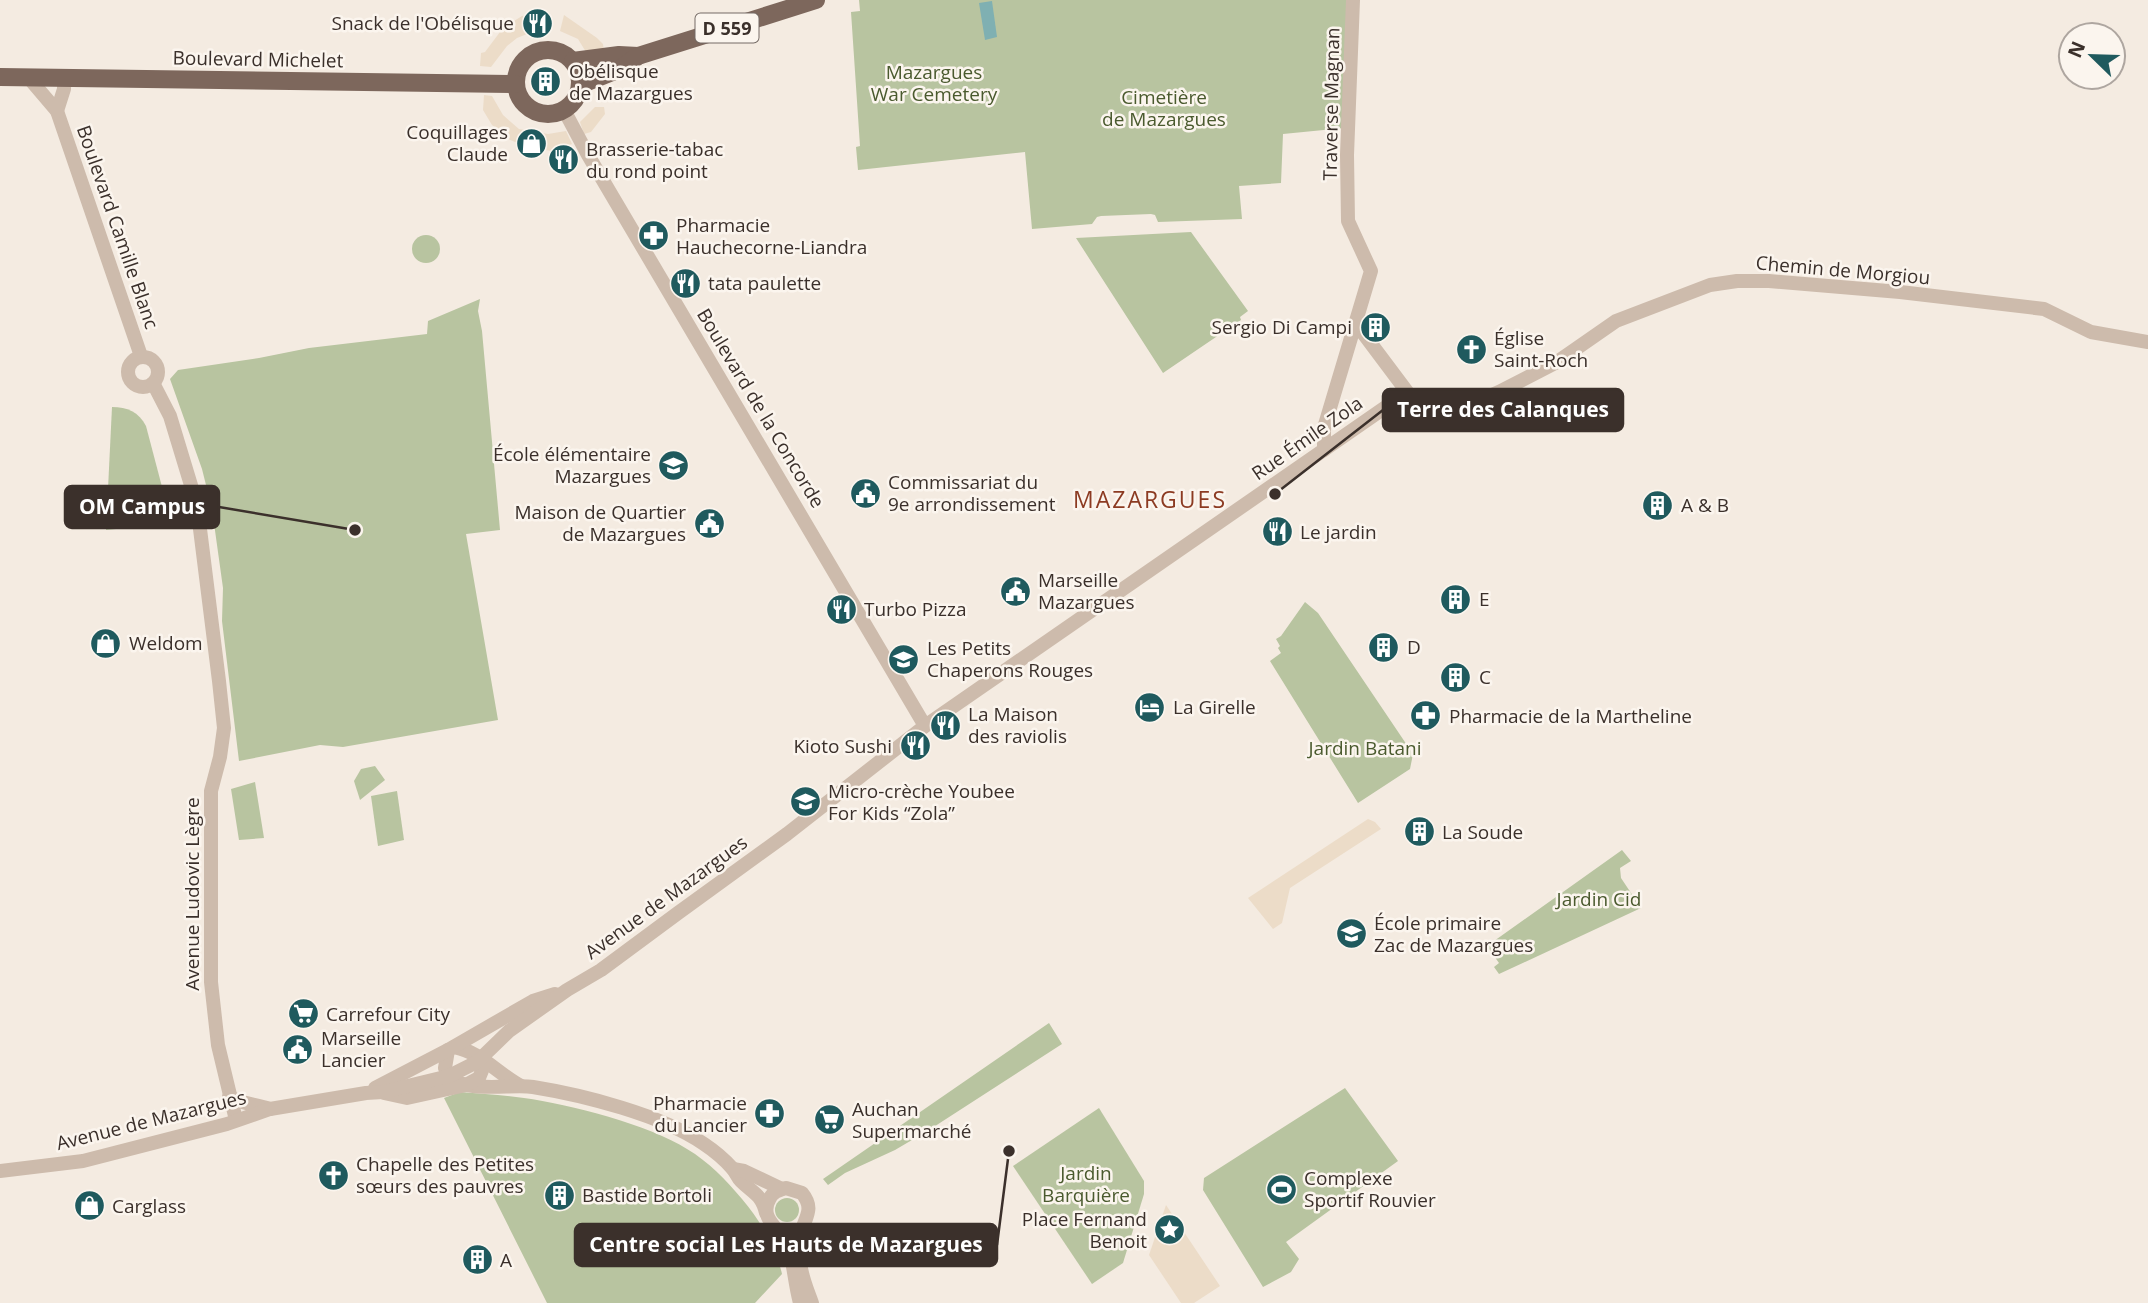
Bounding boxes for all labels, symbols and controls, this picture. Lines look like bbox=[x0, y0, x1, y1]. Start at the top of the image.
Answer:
restaurant icon: Snack de l'Obélisque bbox=[520, 6, 554, 40]
place label: Snack de l'Obélisque bbox=[331, 10, 514, 36]
road number: D 559 bbox=[696, 13, 758, 42]
north arrow bbox=[2057, 21, 2127, 91]
street label: Traverse Magnan bbox=[1317, 27, 1345, 181]
text: N bbox=[2061, 37, 2091, 62]
street label: Boulevard Michelet bbox=[172, 45, 344, 73]
place label: Obélisque de Mazargues bbox=[569, 58, 693, 106]
park label: Mazargues War Cemetery bbox=[871, 59, 998, 107]
building icon: Obélisque de Mazargues bbox=[529, 65, 563, 99]
park label: Cimetière de Mazargues bbox=[1102, 84, 1226, 132]
place label: Coquillages Claude bbox=[406, 119, 508, 167]
street label: Boulevard Camille Blanc bbox=[71, 122, 165, 332]
shop icon: Coquillages Claude bbox=[514, 126, 548, 160]
place label: Brasserie-tabac du rond point bbox=[586, 136, 723, 184]
restaurant icon: Brasserie-tabac du rond point bbox=[546, 143, 580, 177]
place label: Pharmacie Hauchecorne-Liandra bbox=[676, 212, 867, 260]
pharmacy icon: Pharmacie Hauchecorne-Liandra bbox=[636, 219, 670, 253]
street label: Chemin de Morgiou bbox=[1755, 249, 1931, 291]
restaurant icon: tata paulette bbox=[668, 266, 702, 300]
place label: tata paulette bbox=[708, 270, 821, 296]
street label: Boulevard de la Concorde bbox=[691, 303, 831, 513]
building icon: Sergio Di Campi bbox=[1358, 310, 1392, 344]
place label: Sergio Di Campi bbox=[1212, 314, 1352, 340]
place label: Église Saint-Roch bbox=[1494, 325, 1588, 373]
church icon: Église Saint-Roch bbox=[1454, 332, 1488, 366]
callout: Terre des Calanques bbox=[1383, 389, 1623, 431]
street label: Rue Émile Zola bbox=[1246, 390, 1368, 486]
text: Terre des Calanques bbox=[1397, 395, 1609, 423]
place label: École élémentaire Mazargues bbox=[493, 441, 651, 489]
school or university icon: École élémentaire Mazargues bbox=[657, 448, 691, 482]
place label: Commissariat du 9e arrondissement bbox=[888, 469, 1056, 517]
public building icon: Commissariat du 9e arrondissement bbox=[848, 476, 882, 510]
district label: MAZARGUES bbox=[1073, 483, 1227, 515]
callout: OM Campus bbox=[65, 486, 219, 528]
building icon: A & B bbox=[1641, 488, 1675, 522]
text: OM Campus bbox=[79, 492, 205, 520]
place label: A & B bbox=[1681, 492, 1729, 518]
place label: Maison de Quartier de Mazargues bbox=[514, 499, 686, 547]
public building icon: Maison de Quartier de Mazargues bbox=[692, 506, 726, 540]
restaurant icon: Le jardin bbox=[1260, 515, 1294, 549]
place label: Le jardin bbox=[1300, 519, 1377, 545]
place label: Marseille Mazargues bbox=[1038, 567, 1135, 615]
public building icon: Marseille Mazargues bbox=[998, 574, 1032, 608]
building icon: E bbox=[1439, 582, 1473, 616]
place label: E bbox=[1479, 586, 1490, 612]
restaurant icon: Turbo Pizza bbox=[824, 592, 858, 626]
place label: Turbo Pizza bbox=[864, 596, 966, 622]
shop icon: Weldom bbox=[89, 626, 123, 660]
place label: Weldom bbox=[129, 630, 203, 656]
building icon: D bbox=[1367, 630, 1401, 664]
place label: D bbox=[1407, 634, 1421, 660]
place label: Les Petits Chaperons Rouges bbox=[927, 635, 1093, 683]
school or university icon: Les Petits Chaperons Rouges bbox=[887, 642, 921, 676]
building icon: C bbox=[1439, 660, 1473, 694]
place label: C bbox=[1479, 664, 1491, 690]
hotel icon: La Girelle bbox=[1133, 690, 1167, 724]
place label: La Girelle bbox=[1173, 694, 1256, 720]
pharmacy icon: Pharmacie de la Martheline bbox=[1409, 699, 1443, 733]
place label: La Maison des raviolis bbox=[968, 701, 1067, 749]
place label: Pharmacie de la Martheline bbox=[1449, 703, 1692, 729]
restaurant icon: La Maison des raviolis bbox=[928, 708, 962, 742]
restaurant icon: Kioto Sushi bbox=[898, 729, 932, 763]
place label: Kioto Sushi bbox=[793, 733, 892, 759]
park label: Jardin Batani bbox=[1306, 735, 1422, 761]
place label: Micro-crèche Youbee For Kids “Zola” bbox=[828, 778, 1015, 826]
school or university icon: Micro-crèche Youbee For Kids “Zola” bbox=[788, 785, 822, 819]
street label: Avenue Ludovic Lègre bbox=[179, 797, 205, 991]
building icon: La Soude bbox=[1402, 815, 1436, 849]
place label: La Soude bbox=[1442, 819, 1523, 845]
street label: Avenue de Mazargues bbox=[580, 829, 752, 965]
park label: Jardin Cid bbox=[1555, 886, 1641, 912]
place label: École primaire Zac de Mazargues bbox=[1374, 910, 1533, 958]
school or university icon: École primaire Zac de Mazargues bbox=[1334, 917, 1368, 951]
supermarket icon: Carrefour City bbox=[286, 997, 320, 1031]
place label: Carrefour City bbox=[326, 1001, 450, 1027]
place label: Marseille Lancier bbox=[321, 1025, 401, 1073]
public building icon: Marseille Lancier bbox=[281, 1032, 315, 1066]
street label: Avenue de Mazargues bbox=[53, 1084, 249, 1156]
place label: Pharmacie du Lancier bbox=[653, 1090, 747, 1138]
place label: Auchan Supermarché bbox=[852, 1096, 971, 1144]
pharmacy icon: Pharmacie du Lancier bbox=[753, 1097, 787, 1131]
supermarket icon: Auchan Supermarché bbox=[812, 1103, 846, 1137]
place label: Chapelle des Petites sœurs des pauvres bbox=[356, 1151, 534, 1199]
church icon: Chapelle des Petites sœurs des pauvres bbox=[316, 1158, 350, 1192]
park label: Jardin Barquière bbox=[1042, 1160, 1130, 1208]
place label: Complexe Sportif Rouvier bbox=[1304, 1165, 1436, 1213]
sports icon: Complexe Sportif Rouvier bbox=[1264, 1172, 1298, 1206]
building icon: Bastide Bortoli bbox=[542, 1178, 576, 1212]
place label: Bastide Bortoli bbox=[582, 1182, 712, 1208]
shop icon: Carglass bbox=[72, 1189, 106, 1223]
place label: Carglass bbox=[112, 1193, 186, 1219]
place label: Place Fernand Benoit bbox=[1022, 1206, 1147, 1254]
place icon: Place Fernand Benoit bbox=[1153, 1213, 1187, 1247]
callout: Centre social Les Hauts de Mazargues bbox=[575, 1224, 997, 1266]
text: Centre social Les Hauts de Mazargues bbox=[589, 1230, 983, 1258]
building icon: A bbox=[460, 1243, 494, 1277]
place label: A bbox=[500, 1247, 512, 1273]

